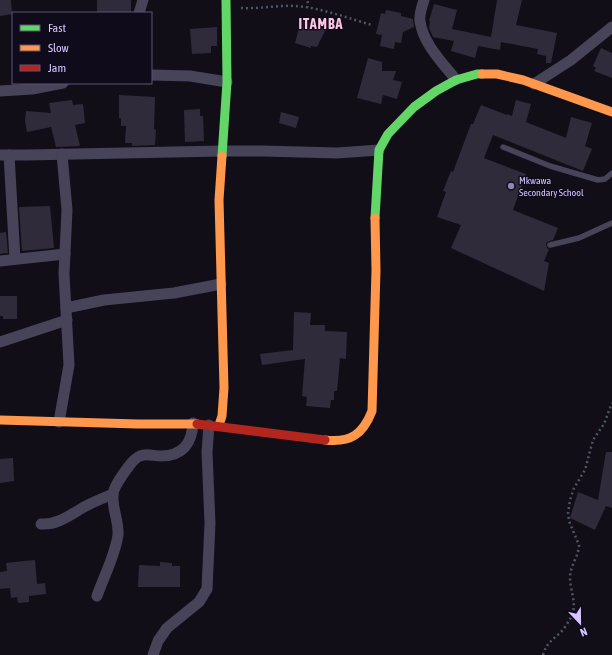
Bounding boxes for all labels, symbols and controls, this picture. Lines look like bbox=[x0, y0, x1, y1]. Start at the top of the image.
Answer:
legend bbox=[12, 12, 152, 84]
district label: ITAMBA bbox=[299, 16, 343, 32]
text: Fast bbox=[48, 21, 66, 35]
text: Slow bbox=[48, 41, 69, 55]
text: Jam bbox=[48, 61, 66, 75]
place label: Mkwawa Secondary School bbox=[519, 175, 584, 198]
marker: Mkwawa Secondary School bbox=[506, 181, 516, 191]
north arrow bbox=[560, 603, 600, 643]
text: N bbox=[578, 625, 589, 639]

